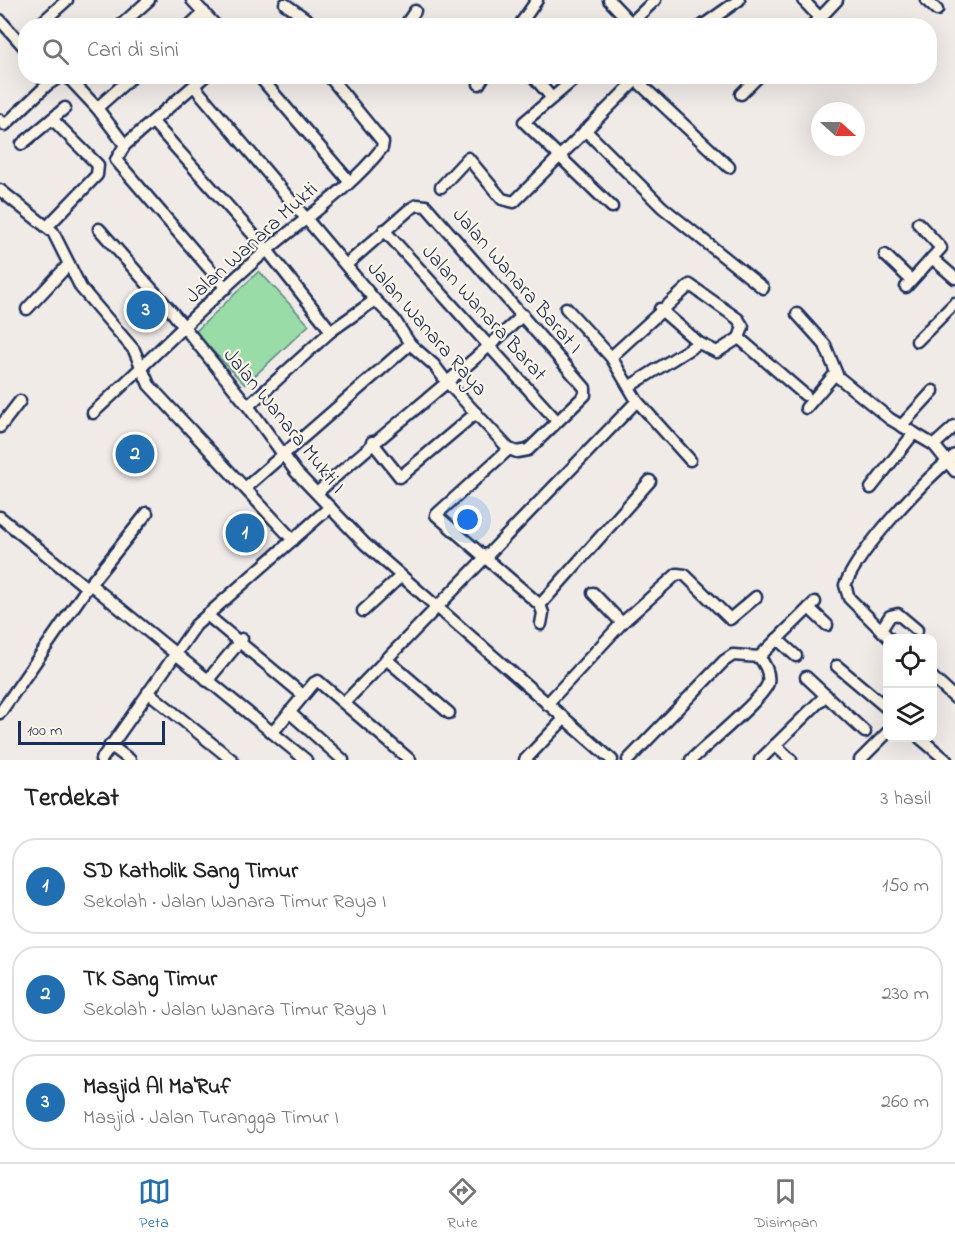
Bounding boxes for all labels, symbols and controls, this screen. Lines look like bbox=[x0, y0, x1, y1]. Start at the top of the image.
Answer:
search box bbox=[18, 18, 937, 84]
icon: search bbox=[39, 35, 72, 68]
text: Cari di sini bbox=[87, 35, 179, 67]
north arrow bbox=[811, 102, 865, 156]
street label: Jalan Wanara Mukti bbox=[179, 176, 325, 311]
street label: Jalan Wanara Barat I bbox=[448, 202, 588, 358]
street label: Jalan Wanara Barat bbox=[417, 239, 553, 385]
street label: Jalan Wanara Raya bbox=[358, 255, 494, 405]
pin: 3 bbox=[126, 288, 166, 332]
street label: Jalan Wanara Mukti I bbox=[215, 342, 352, 500]
pin: 2 bbox=[116, 432, 154, 476]
your location bbox=[453, 505, 482, 534]
pin: 1 bbox=[226, 510, 264, 556]
map controls bbox=[883, 634, 937, 742]
button: locate bbox=[883, 634, 937, 688]
button: layers bbox=[883, 688, 937, 742]
scale bar bbox=[18, 718, 165, 746]
text: 100 m bbox=[27, 719, 62, 743]
text: Terdekat bbox=[24, 780, 119, 818]
text: 3 hasil bbox=[880, 785, 931, 814]
text: SD Katholik Sang Timur bbox=[83, 856, 298, 888]
text: 1 bbox=[42, 872, 49, 901]
text: 150 m bbox=[882, 872, 929, 901]
text: Sekolah · Jalan Wanara Timur Raya I bbox=[83, 888, 386, 917]
text: TK Sang Timur bbox=[83, 964, 217, 996]
text: 2 bbox=[41, 980, 50, 1009]
text: 230 m bbox=[882, 980, 929, 1009]
text: Sekolah · Jalan Wanara Timur Raya I bbox=[83, 996, 386, 1025]
text: Masjid Al Ma'Ruf bbox=[83, 1072, 231, 1104]
text: 3 bbox=[41, 1088, 50, 1117]
text: 260 m bbox=[881, 1088, 929, 1117]
text: Masjid · Jalan Turangga Timur I bbox=[83, 1104, 339, 1133]
tab: Peta bbox=[138, 1175, 171, 1235]
tab: Rute bbox=[446, 1175, 479, 1235]
tab: Disimpan bbox=[754, 1175, 817, 1235]

